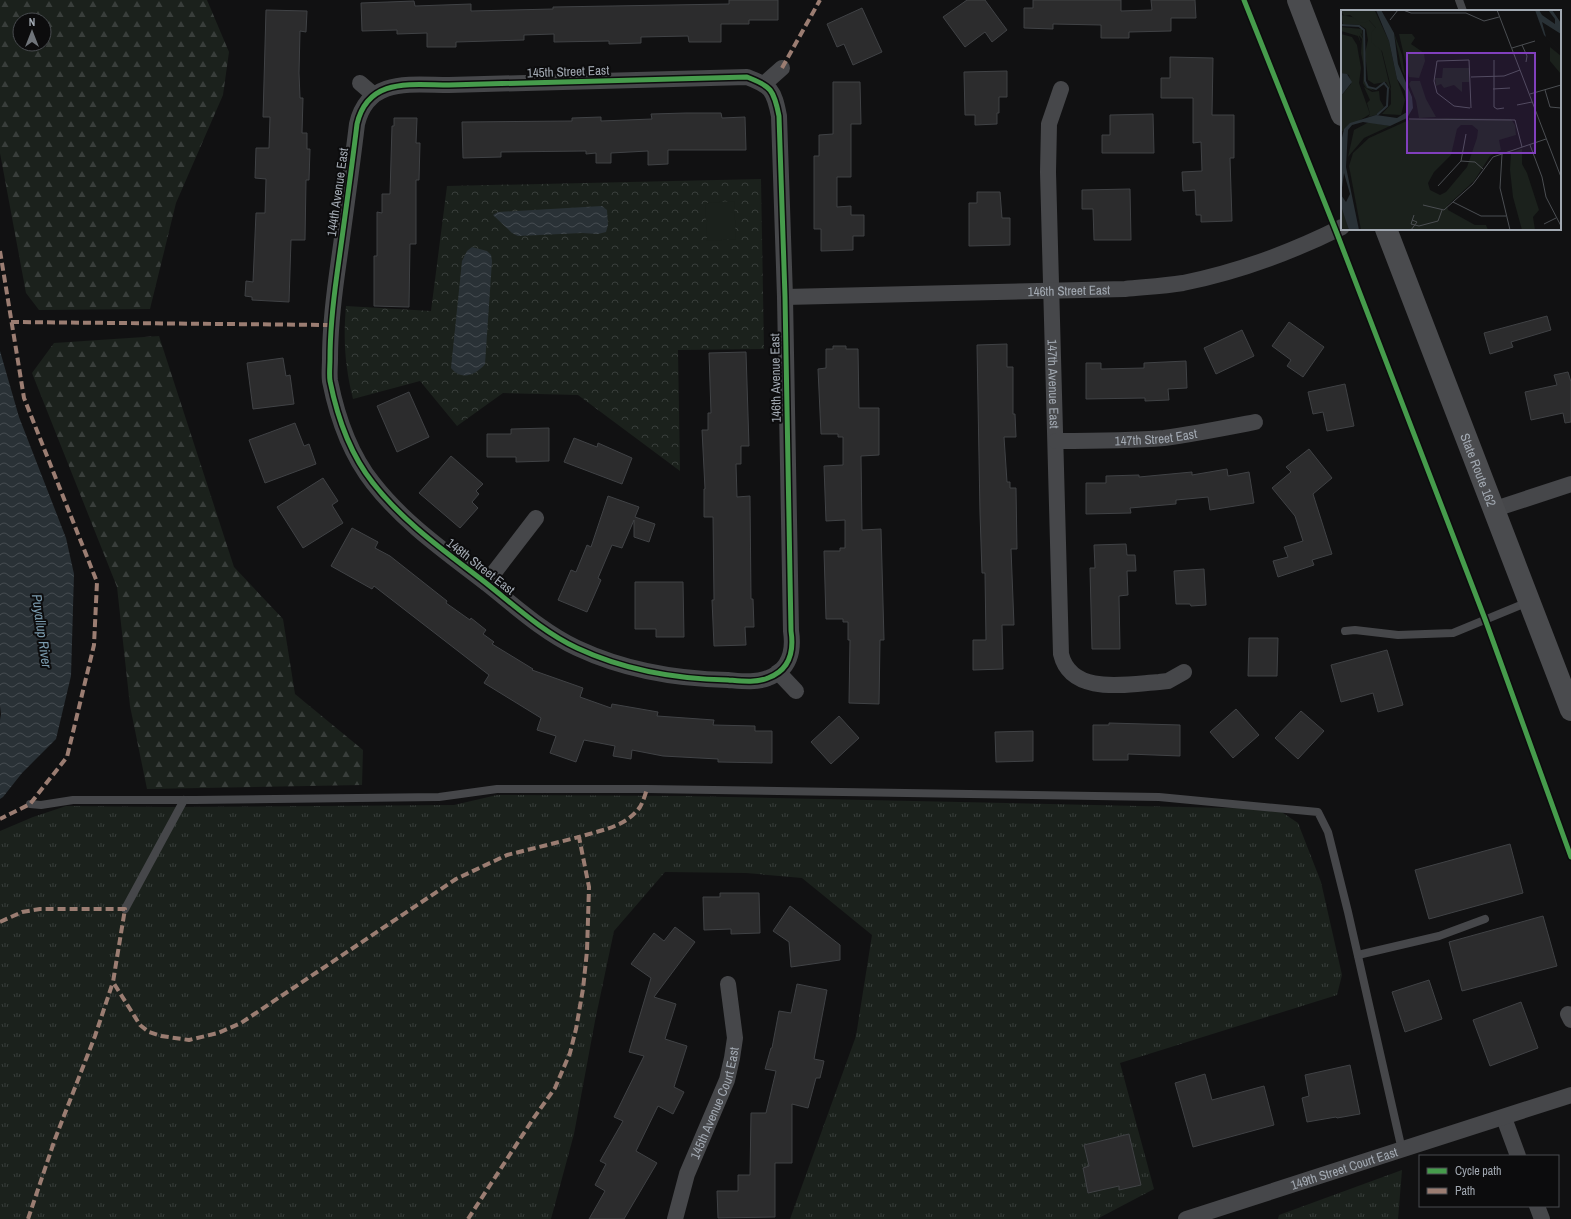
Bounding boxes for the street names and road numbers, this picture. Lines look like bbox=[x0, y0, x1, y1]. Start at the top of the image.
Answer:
street label: 145th Street East bbox=[527, 62, 610, 81]
street label: 144th Avenue East bbox=[323, 147, 352, 237]
street label: 146th Street East bbox=[1027, 281, 1110, 300]
street label: 146th Avenue East bbox=[766, 333, 785, 423]
street label: 147th Avenue East bbox=[1044, 339, 1063, 429]
street label: 147th Street East bbox=[1115, 425, 1198, 450]
street label: State Route 162 bbox=[1456, 431, 1500, 509]
street label: 148th Street East bbox=[443, 534, 518, 598]
street label: 145th Avenue Court East bbox=[686, 1046, 743, 1162]
street label: 149th Street Court East bbox=[1288, 1143, 1400, 1194]

